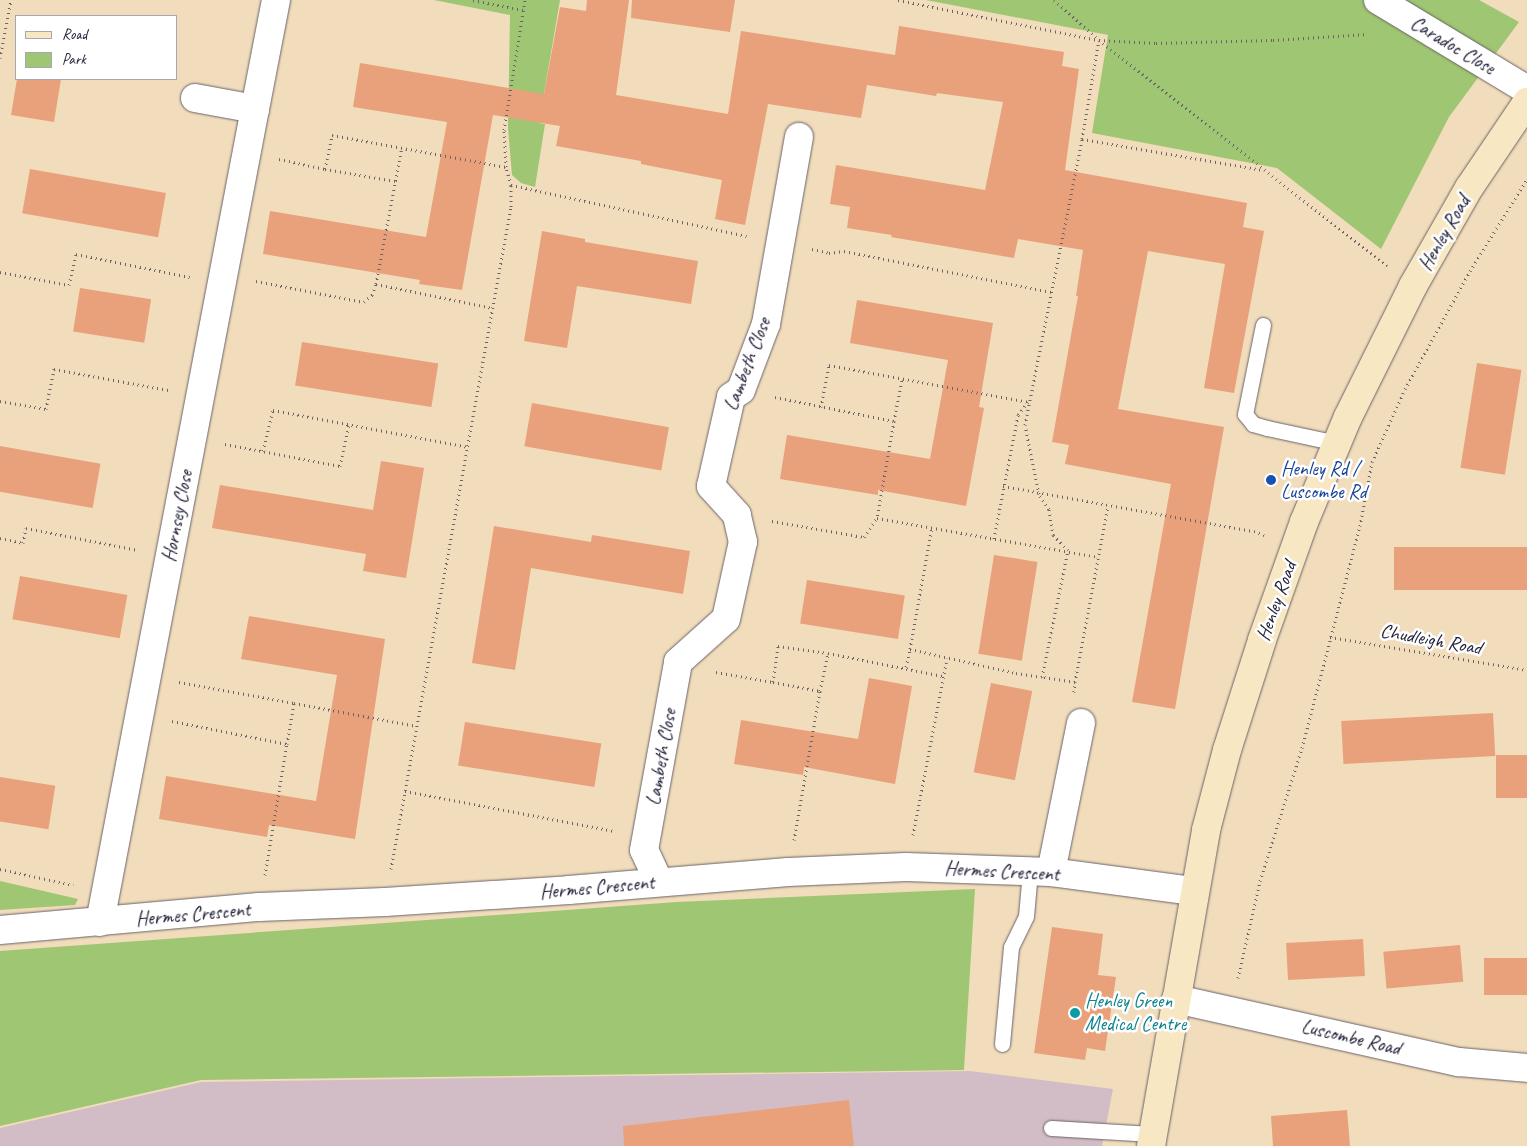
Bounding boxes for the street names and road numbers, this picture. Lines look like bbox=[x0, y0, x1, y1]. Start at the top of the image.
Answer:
street label: Caradoc Close bbox=[1407, 11, 1499, 79]
street label: Henley Road bbox=[1413, 192, 1475, 274]
street label: Lambeth Close bbox=[718, 314, 776, 414]
street label: Hornsey Close bbox=[156, 468, 198, 564]
street label: Henley Road bbox=[1251, 558, 1301, 644]
street label: Chudleigh Road bbox=[1379, 618, 1483, 660]
street label: Lambeth Close bbox=[641, 707, 681, 807]
street label: Hermes Crescent bbox=[944, 856, 1060, 886]
street label: Hermes Crescent bbox=[539, 870, 655, 904]
street label: Hermes Crescent bbox=[135, 897, 251, 931]
street label: Luscombe Road bbox=[1299, 1014, 1403, 1060]

